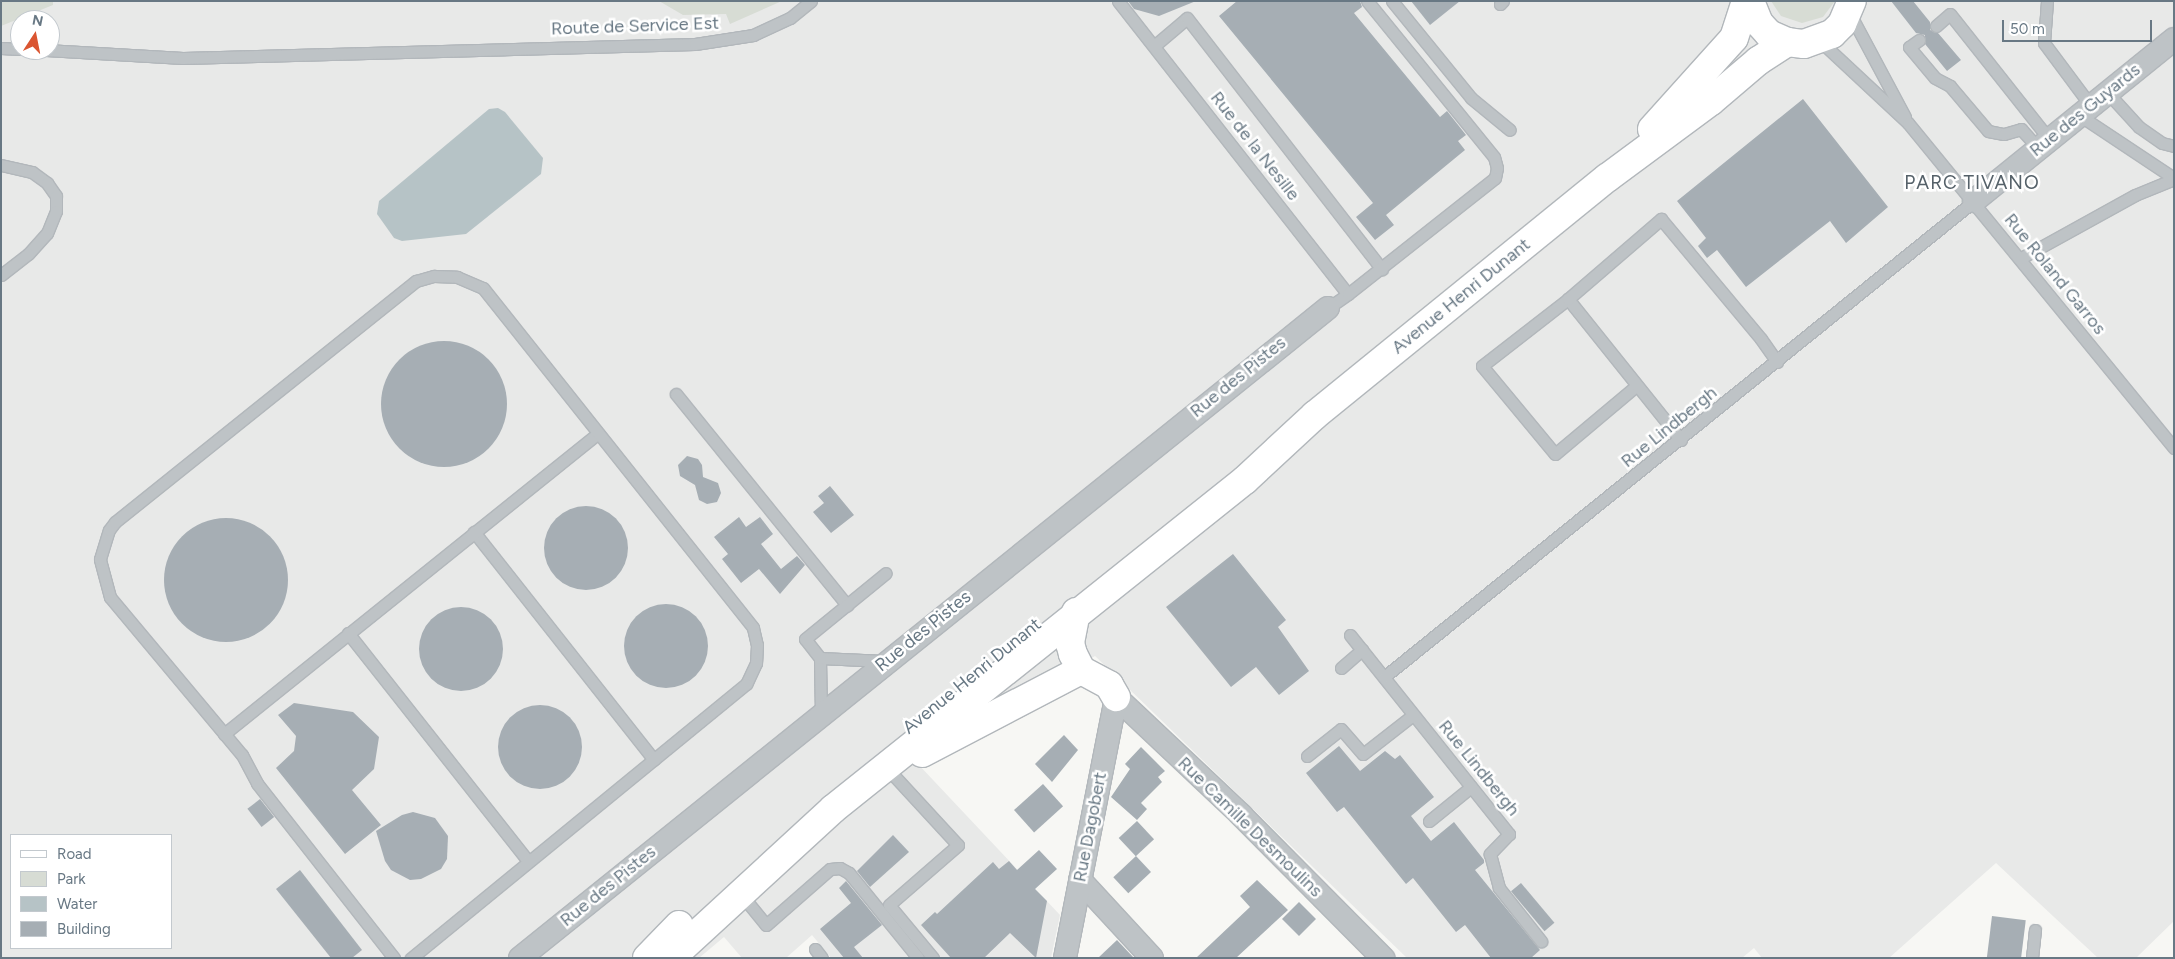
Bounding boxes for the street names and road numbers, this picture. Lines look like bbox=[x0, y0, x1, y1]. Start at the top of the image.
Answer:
street label: Route de Service Est bbox=[551, 12, 719, 40]
street label: Rue des Guyards bbox=[2025, 59, 2145, 161]
street label: Rue de la Nesille bbox=[1206, 87, 1304, 205]
street label: Rue Roland Garros bbox=[2000, 209, 2110, 339]
street label: Avenue Henri Dunant bbox=[1387, 234, 1535, 358]
street label: Rue des Pistes bbox=[1186, 332, 1290, 422]
street label: Rue Lindbergh bbox=[1617, 382, 1721, 472]
street label: Rue des Pistes bbox=[871, 586, 975, 676]
street label: Avenue Henri Dunant bbox=[898, 614, 1046, 738]
street label: Rue Lindbergh bbox=[1434, 716, 1524, 820]
street label: Rue Camille Desmoulins bbox=[1173, 752, 1327, 902]
street label: Rue Dagobert bbox=[1069, 770, 1111, 884]
street label: Rue des Pistes bbox=[556, 841, 660, 931]

